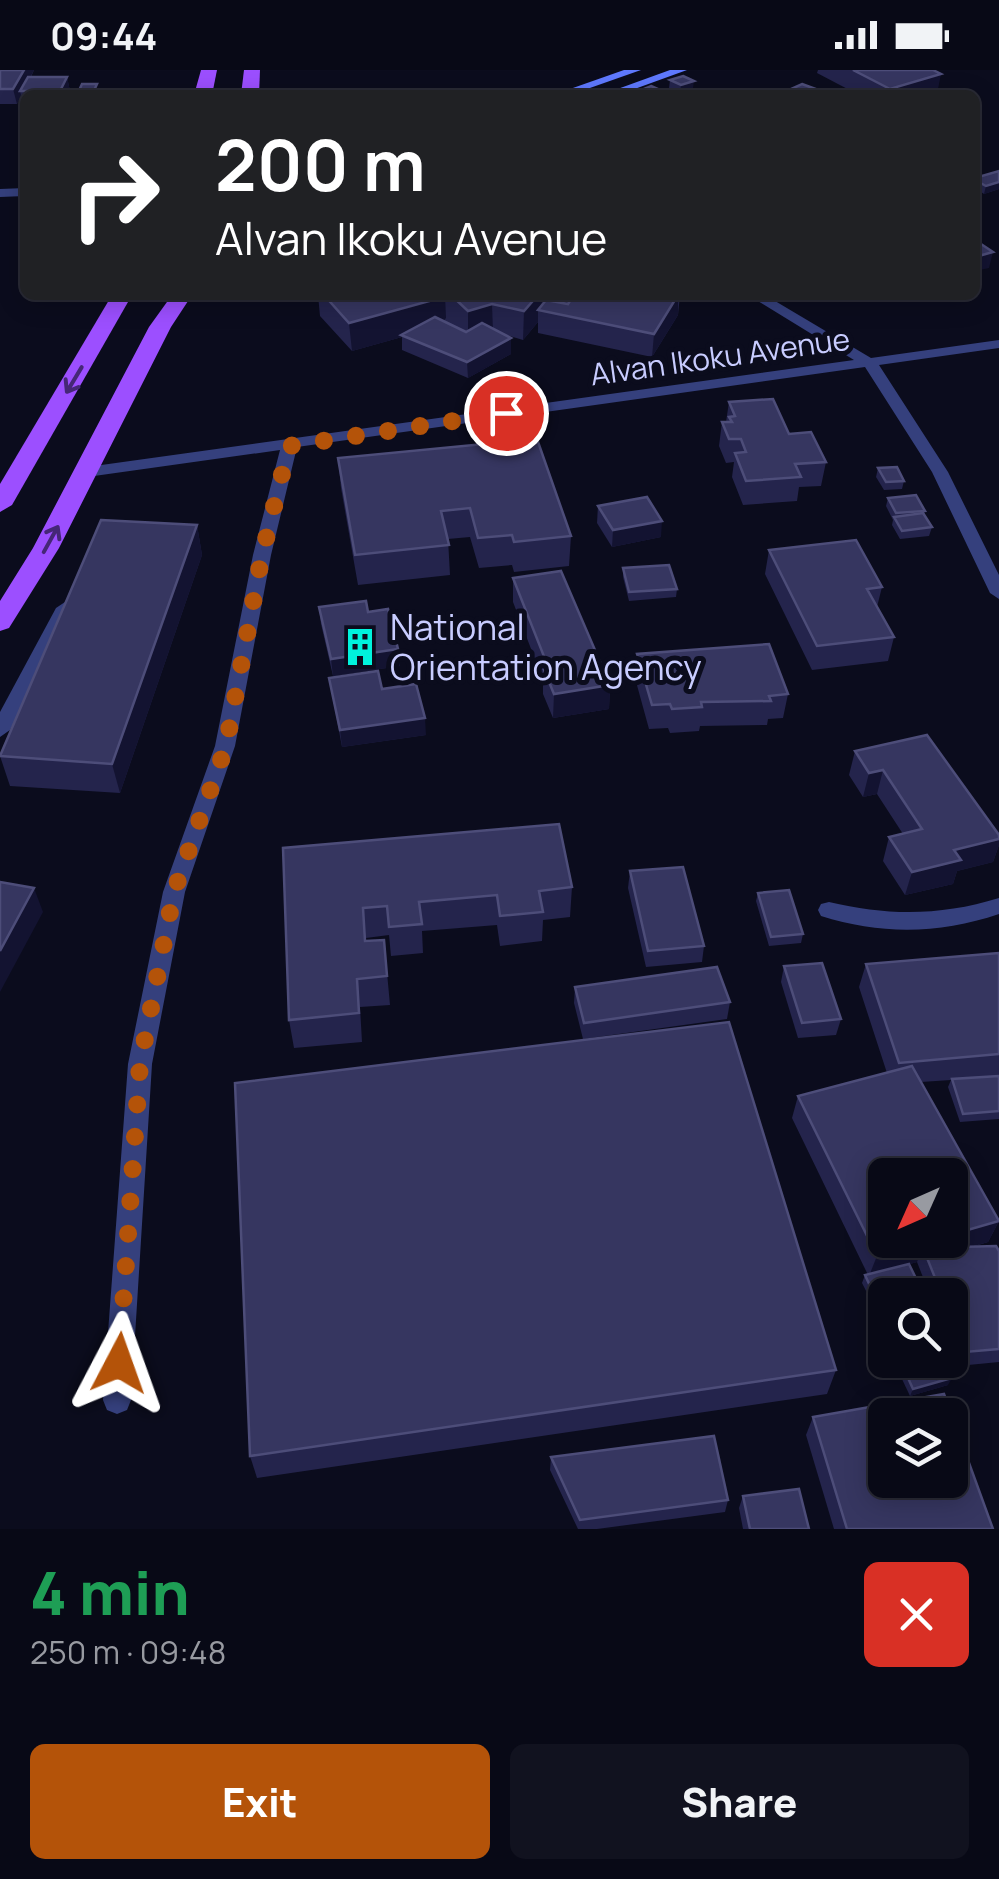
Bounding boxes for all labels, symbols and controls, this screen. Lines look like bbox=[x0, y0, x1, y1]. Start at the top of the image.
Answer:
text: 09:44 bbox=[50, 9, 157, 61]
text: 200 m bbox=[215, 116, 426, 212]
icon: right bbox=[50, 130, 180, 260]
text: Alvan Ikoku Avenue bbox=[215, 207, 607, 269]
street label: Alvan Ikoku Avenue bbox=[588, 317, 852, 395]
one-way arrow bbox=[64, 365, 84, 394]
pin bbox=[464, 371, 549, 456]
icon: arrive bbox=[479, 386, 534, 441]
one-way arrow bbox=[41, 524, 61, 554]
place label: National Orientation Agency bbox=[390, 603, 702, 691]
building icon: National Orientation Agency bbox=[339, 626, 381, 668]
north arrow bbox=[868, 1158, 968, 1258]
map controls bbox=[868, 1158, 968, 1498]
button: search bbox=[868, 1278, 968, 1378]
position arrow bbox=[67, 1311, 171, 1415]
button: layers bbox=[868, 1398, 968, 1498]
text: 4 min bbox=[30, 1551, 190, 1633]
button: close bbox=[864, 1562, 969, 1667]
text: 250 m · 09:48 bbox=[30, 1630, 226, 1674]
button: Exit bbox=[30, 1744, 490, 1859]
button: Share bbox=[510, 1744, 969, 1859]

